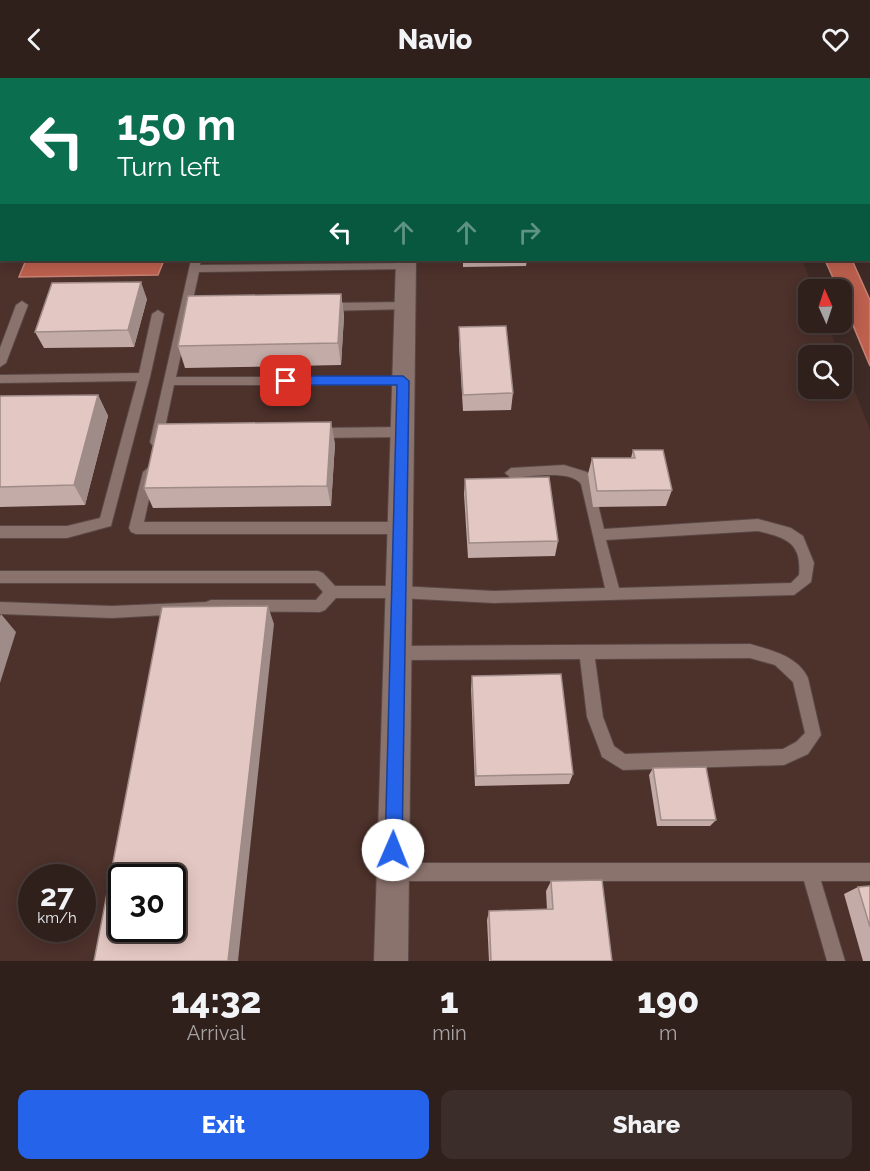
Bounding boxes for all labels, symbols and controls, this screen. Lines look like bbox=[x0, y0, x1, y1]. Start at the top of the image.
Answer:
icon: back bbox=[18, 23, 51, 56]
icon: heart bbox=[819, 23, 852, 56]
text: Navio bbox=[398, 24, 472, 55]
text: 150 m bbox=[117, 101, 236, 150]
icon: left bbox=[18, 102, 96, 180]
text: Turn left bbox=[117, 151, 220, 182]
icon: left bbox=[324, 216, 357, 249]
icon: ahead bbox=[387, 216, 420, 249]
icon: ahead bbox=[450, 216, 483, 249]
icon: right bbox=[513, 216, 546, 249]
north arrow bbox=[798, 279, 852, 333]
map controls bbox=[798, 279, 852, 399]
button: search bbox=[798, 345, 852, 399]
pin bbox=[260, 355, 311, 406]
icon: arrive bbox=[269, 364, 302, 397]
position arrow bbox=[361, 818, 425, 882]
speed limit sign: 30 bbox=[108, 864, 186, 942]
text: 27 bbox=[40, 878, 74, 913]
text: km/h bbox=[37, 909, 77, 927]
text: 14:32 bbox=[171, 979, 261, 1021]
text: 1 bbox=[440, 979, 459, 1021]
text: 190 bbox=[637, 979, 699, 1021]
text: Arrival bbox=[187, 1021, 245, 1045]
text: min bbox=[432, 1021, 467, 1045]
text: m bbox=[659, 1021, 677, 1045]
button: Exit bbox=[18, 1090, 429, 1159]
button: Share bbox=[441, 1090, 852, 1159]

